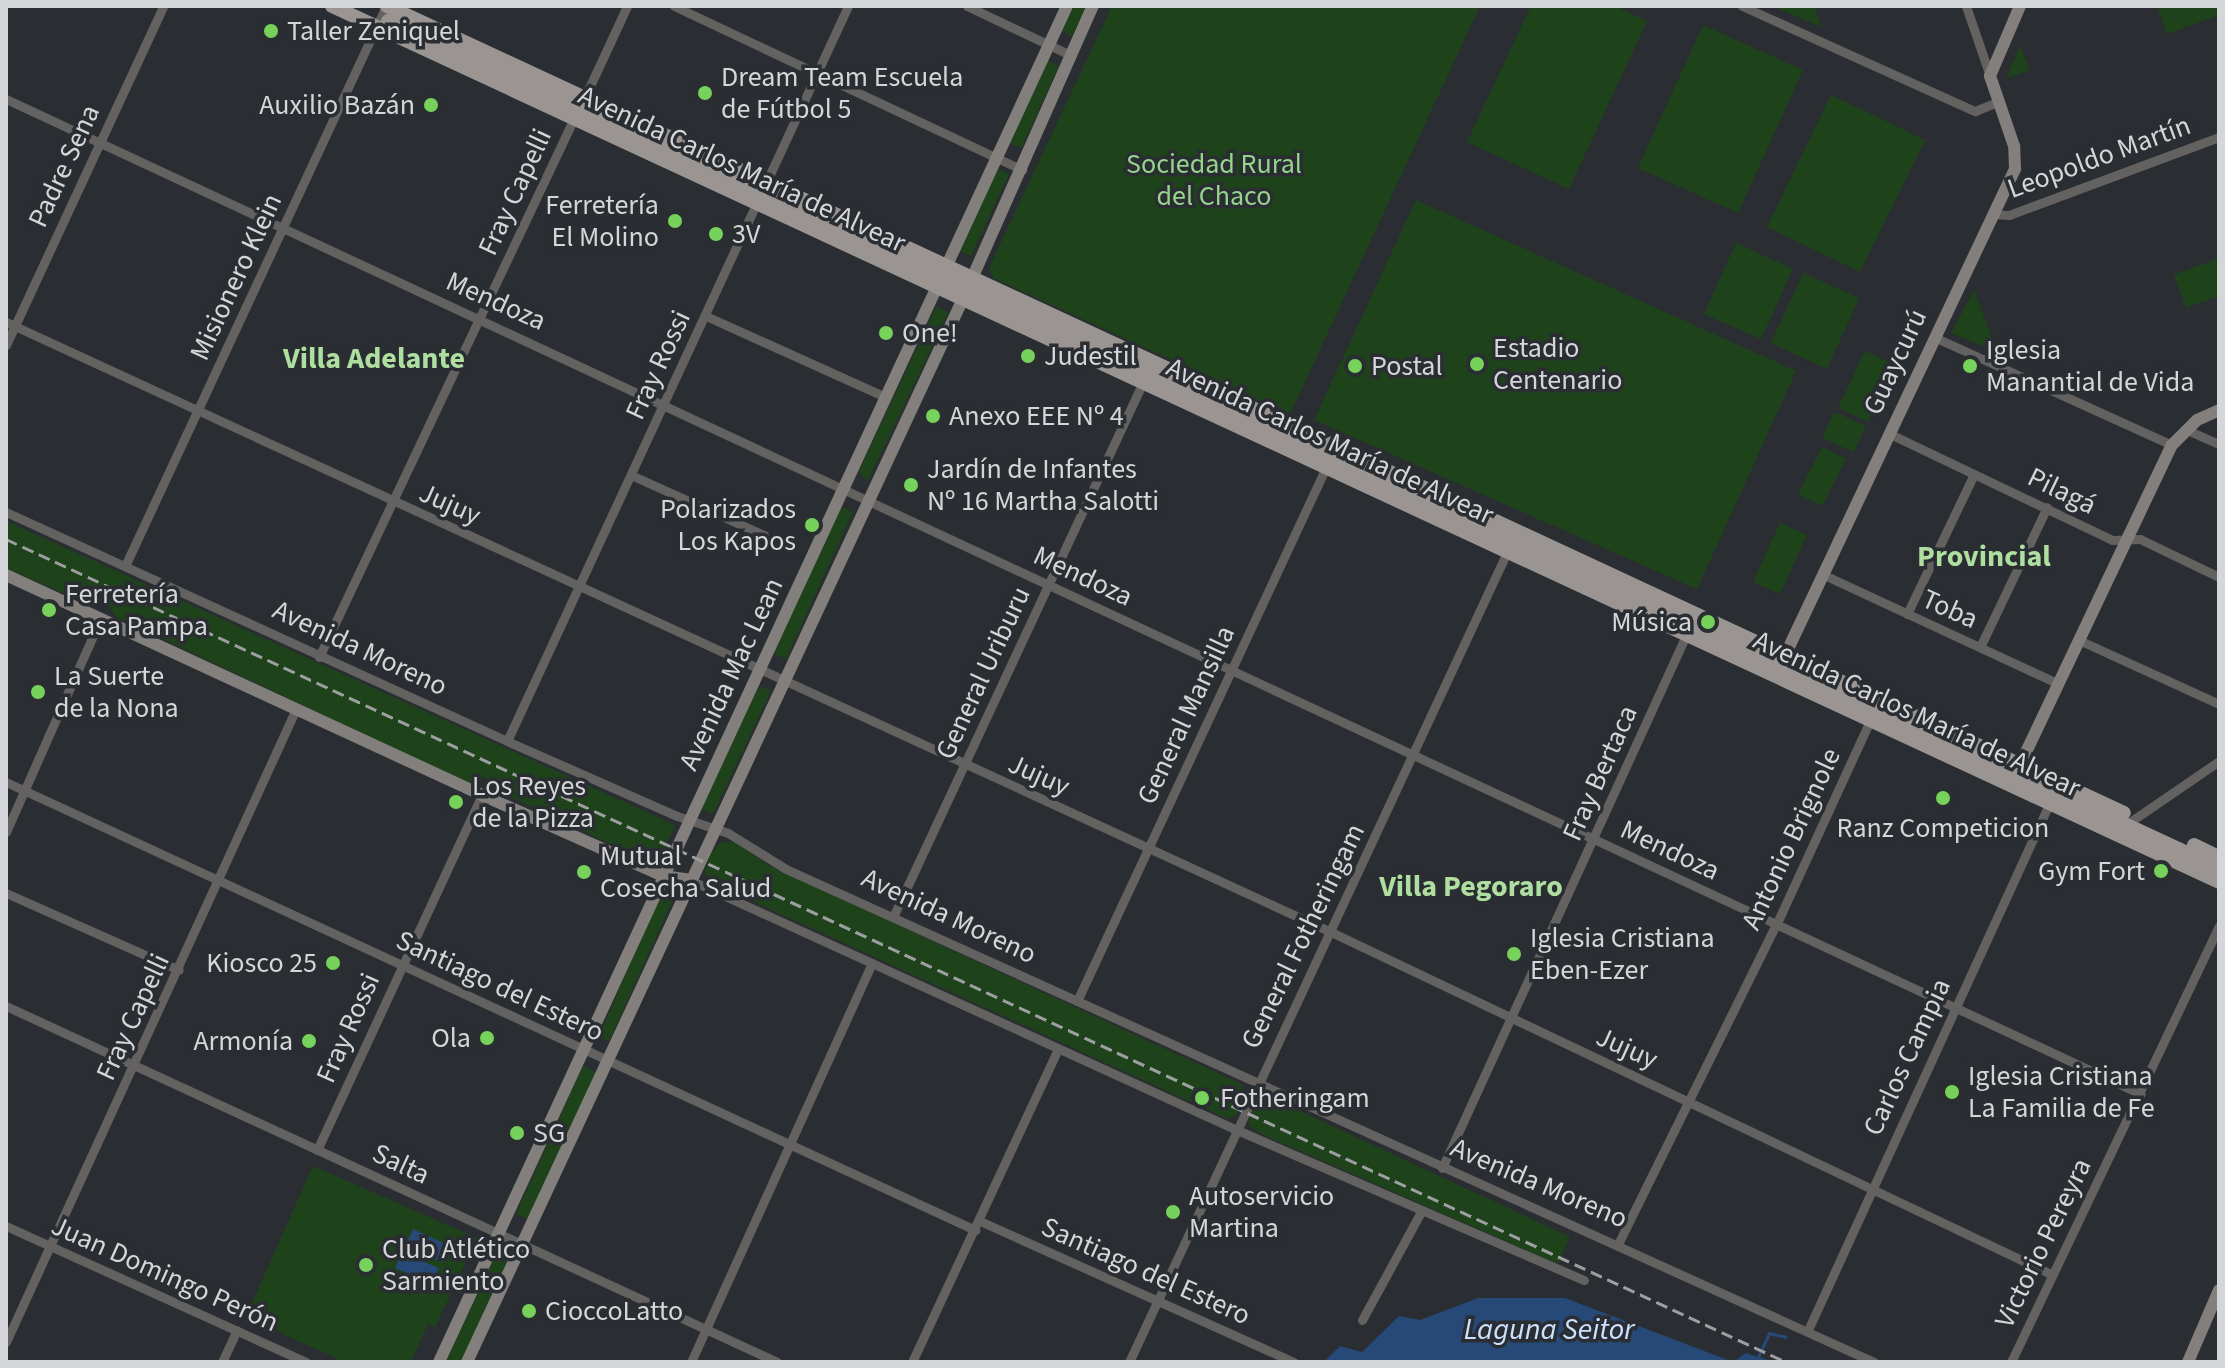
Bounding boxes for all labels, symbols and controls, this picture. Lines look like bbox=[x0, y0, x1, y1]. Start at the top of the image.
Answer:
place label: Taller Zeniquel bbox=[287, 14, 460, 48]
marker: Taller Zeniquel bbox=[262, 22, 280, 40]
place label: Dream Team Escuela de Fútbol 5 bbox=[721, 60, 963, 126]
street label: Avenida Carlos María de Alvear bbox=[573, 78, 911, 260]
marker: Dream Team Escuela de Fútbol 5 bbox=[696, 84, 714, 102]
place label: Auxilio Bazán bbox=[259, 88, 415, 122]
marker: Auxilio Bazán bbox=[422, 96, 440, 114]
street label: Padre Sena bbox=[21, 99, 107, 233]
street label: Leopoldo Martín bbox=[2003, 108, 2195, 206]
street label: Fray Capelli bbox=[471, 123, 559, 261]
park label: Sociedad Rural del Chaco bbox=[1126, 147, 1302, 213]
street label: Misionero Klein bbox=[183, 188, 289, 366]
place label: Ferretería El Molino bbox=[545, 188, 659, 254]
marker: Ferretería El Molino bbox=[666, 212, 684, 230]
place label: 3V bbox=[732, 217, 760, 251]
marker: 3V bbox=[707, 225, 725, 243]
street label: Mendoza bbox=[441, 264, 551, 338]
street label: Guaycurú bbox=[1856, 304, 1934, 420]
street label: Fray Rossi bbox=[618, 305, 698, 425]
place label: One! bbox=[902, 316, 958, 350]
marker: One! bbox=[877, 324, 895, 342]
place label: Estadio Centenario bbox=[1493, 331, 1622, 397]
place label: Iglesia Manantial de Vida bbox=[1986, 333, 2194, 399]
place label: Judestil bbox=[1044, 339, 1137, 373]
district label: Villa Adelante bbox=[283, 341, 465, 377]
marker: Judestil bbox=[1019, 347, 1037, 365]
place label: Postal bbox=[1371, 349, 1443, 383]
street label: Avenida Carlos María de Alvear bbox=[1161, 350, 1499, 532]
marker: Estadio Centenario bbox=[1468, 355, 1486, 373]
marker: Postal bbox=[1346, 357, 1364, 375]
marker: Iglesia Manantial de Vida bbox=[1961, 357, 1979, 375]
place label: Anexo EEE Nº 4 bbox=[949, 399, 1124, 433]
marker: Anexo EEE Nº 4 bbox=[924, 407, 942, 425]
place label: Jardín de Infantes Nº 16 Martha Salotti bbox=[927, 452, 1159, 518]
street label: Pilagá bbox=[2022, 460, 2102, 522]
street label: Jujuy bbox=[414, 476, 486, 532]
marker: Jardín de Infantes Nº 16 Martha Salotti bbox=[902, 476, 920, 494]
place label: Polarizados Los Kapos bbox=[660, 492, 796, 558]
marker: Polarizados Los Kapos bbox=[803, 516, 821, 534]
street label: Mendoza bbox=[1028, 538, 1138, 614]
district label: Provincial bbox=[1917, 539, 2051, 575]
street label: Avenida Mac Lean bbox=[672, 572, 790, 776]
place label: Ferretería Casa Pampa bbox=[65, 577, 208, 643]
street label: General Uriburu bbox=[928, 581, 1038, 765]
street label: Toba bbox=[1917, 582, 1983, 636]
street label: Avenida Moreno bbox=[267, 593, 453, 703]
marker: Ferretería Casa Pampa bbox=[40, 601, 58, 619]
place label: Música bbox=[1611, 605, 1692, 639]
marker: Música bbox=[1699, 613, 1717, 631]
street label: General Mansilla bbox=[1130, 620, 1242, 810]
street label: Avenida Carlos María de Alvear bbox=[1748, 623, 2086, 805]
place label: La Suerte de la Nona bbox=[54, 659, 179, 725]
marker: La Suerte de la Nona bbox=[29, 683, 47, 701]
street label: Fray Bertaca bbox=[1555, 700, 1645, 846]
street label: Antonio Brignole bbox=[1734, 743, 1848, 935]
street label: Jujuy bbox=[1003, 747, 1075, 803]
place label: Los Reyes de la Pizza bbox=[472, 769, 594, 835]
marker: Ranz Competicion bbox=[1934, 789, 1952, 807]
marker: Los Reyes de la Pizza bbox=[447, 793, 465, 811]
place label: Ranz Competicion bbox=[1837, 811, 2049, 845]
street label: Mendoza bbox=[1615, 812, 1725, 888]
street label: General Fotheringam bbox=[1234, 818, 1372, 1054]
place label: Mutual Cosecha Salud bbox=[600, 839, 771, 905]
place label: Gym Fort bbox=[2038, 854, 2145, 888]
street label: Avenida Moreno bbox=[856, 861, 1042, 971]
marker: Gym Fort bbox=[2152, 862, 2170, 880]
marker: Mutual Cosecha Salud bbox=[575, 863, 593, 881]
district label: Villa Pegoraro bbox=[1379, 869, 1563, 905]
place label: Iglesia Cristiana Eben-Ezer bbox=[1530, 921, 1714, 987]
street label: Santiago del Estero bbox=[391, 923, 609, 1049]
marker: Iglesia Cristiana Eben-Ezer bbox=[1505, 945, 1523, 963]
place label: Kiosco 25 bbox=[206, 946, 317, 980]
street label: Fray Capelli bbox=[89, 948, 177, 1086]
marker: Kiosco 25 bbox=[324, 954, 342, 972]
street label: Fray Rossi bbox=[309, 968, 387, 1088]
street label: Carlos Campia bbox=[1856, 973, 1958, 1141]
street label: Jujuy bbox=[1591, 1020, 1663, 1076]
place label: Ola bbox=[431, 1021, 471, 1055]
place label: Armonía bbox=[193, 1024, 293, 1058]
marker: Ola bbox=[478, 1029, 496, 1047]
marker: Armonía bbox=[300, 1032, 318, 1050]
place label: Iglesia Cristiana La Familia de Fe bbox=[1968, 1059, 2155, 1125]
place label: Fotheringam bbox=[1220, 1081, 1370, 1115]
marker: Iglesia Cristiana La Familia de Fe bbox=[1943, 1083, 1961, 1101]
marker: Fotheringam bbox=[1191, 1087, 1213, 1109]
place label: SG bbox=[533, 1116, 565, 1150]
marker: SG bbox=[508, 1124, 526, 1142]
street label: Avenida Moreno bbox=[1446, 1131, 1632, 1235]
street label: Salta bbox=[367, 1136, 435, 1192]
street label: Victorio Pereyra bbox=[1988, 1153, 2098, 1333]
place label: Autoservicio Martina bbox=[1189, 1179, 1334, 1245]
marker: Autoservicio Martina bbox=[1164, 1203, 1182, 1221]
street label: Juan Domingo Perón bbox=[46, 1209, 284, 1339]
street label: Santiago del Estero bbox=[1036, 1210, 1256, 1332]
place label: Club Atlético Sarmiento bbox=[382, 1232, 530, 1298]
marker: Club Atlético Sarmiento bbox=[357, 1256, 375, 1274]
place label: CioccoLatto bbox=[545, 1294, 683, 1328]
marker: CioccoLatto bbox=[520, 1302, 538, 1320]
water label: Laguna Seitor bbox=[1464, 1312, 1634, 1348]

